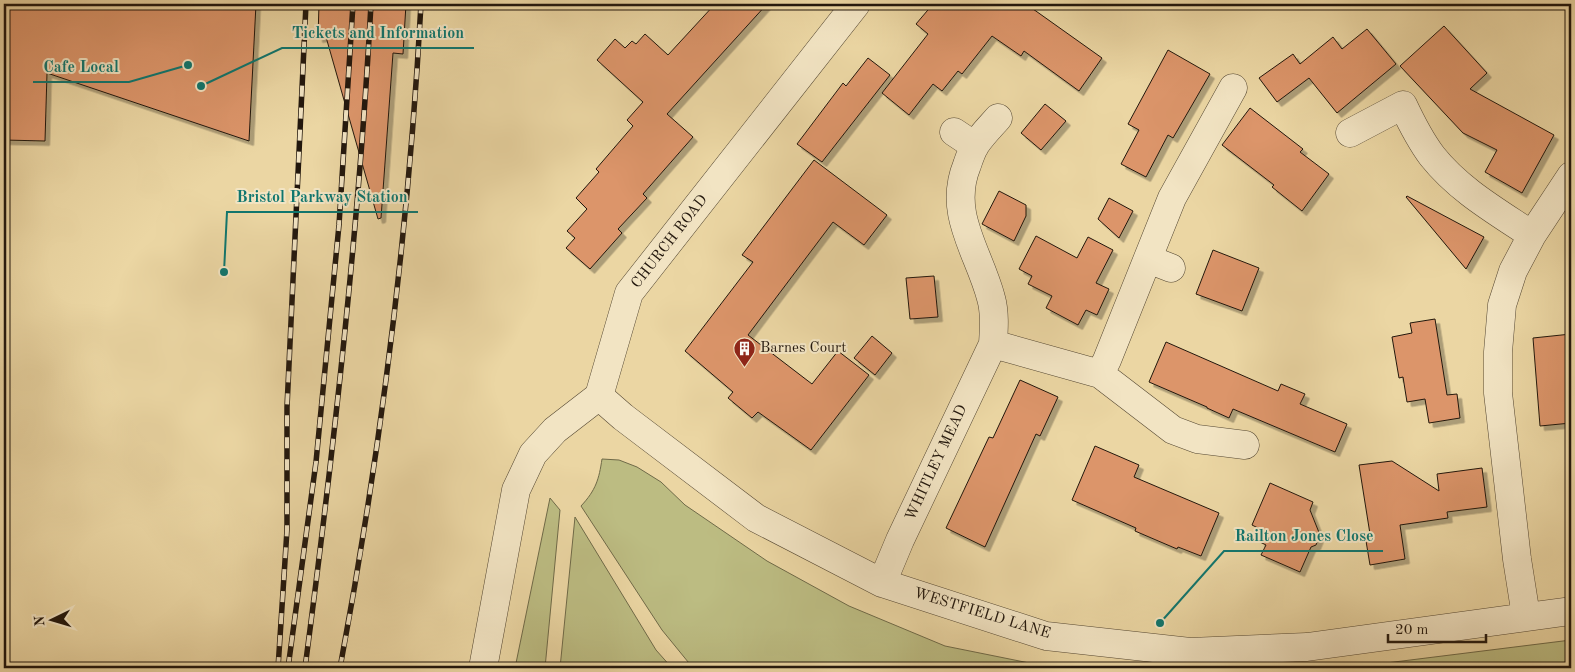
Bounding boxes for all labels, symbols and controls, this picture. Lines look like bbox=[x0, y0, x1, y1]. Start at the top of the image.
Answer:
callout: Tickets and Information bbox=[282, 17, 474, 48]
text: Tickets and Information bbox=[292, 26, 464, 42]
callout: Cafe Local bbox=[33, 51, 129, 82]
text: Cafe Local bbox=[43, 60, 119, 76]
callout: Bristol Parkway Station bbox=[227, 181, 418, 212]
text: Bristol Parkway Station bbox=[236, 190, 408, 206]
street label: CHURCH ROAD bbox=[629, 193, 711, 291]
building icon: Barnes Court bbox=[732, 336, 756, 367]
place label: Barnes Court bbox=[760, 341, 847, 356]
street label: WHITLEY MEAD bbox=[904, 403, 970, 523]
callout: Railton Jones Close bbox=[1224, 520, 1383, 551]
text: Railton Jones Close bbox=[1234, 529, 1374, 545]
street label: WESTFIELD LANE bbox=[912, 586, 1052, 642]
north arrow bbox=[28, 594, 78, 644]
scale bar bbox=[1388, 612, 1485, 644]
text: N bbox=[33, 615, 47, 627]
text: 20 m bbox=[1395, 623, 1429, 638]

